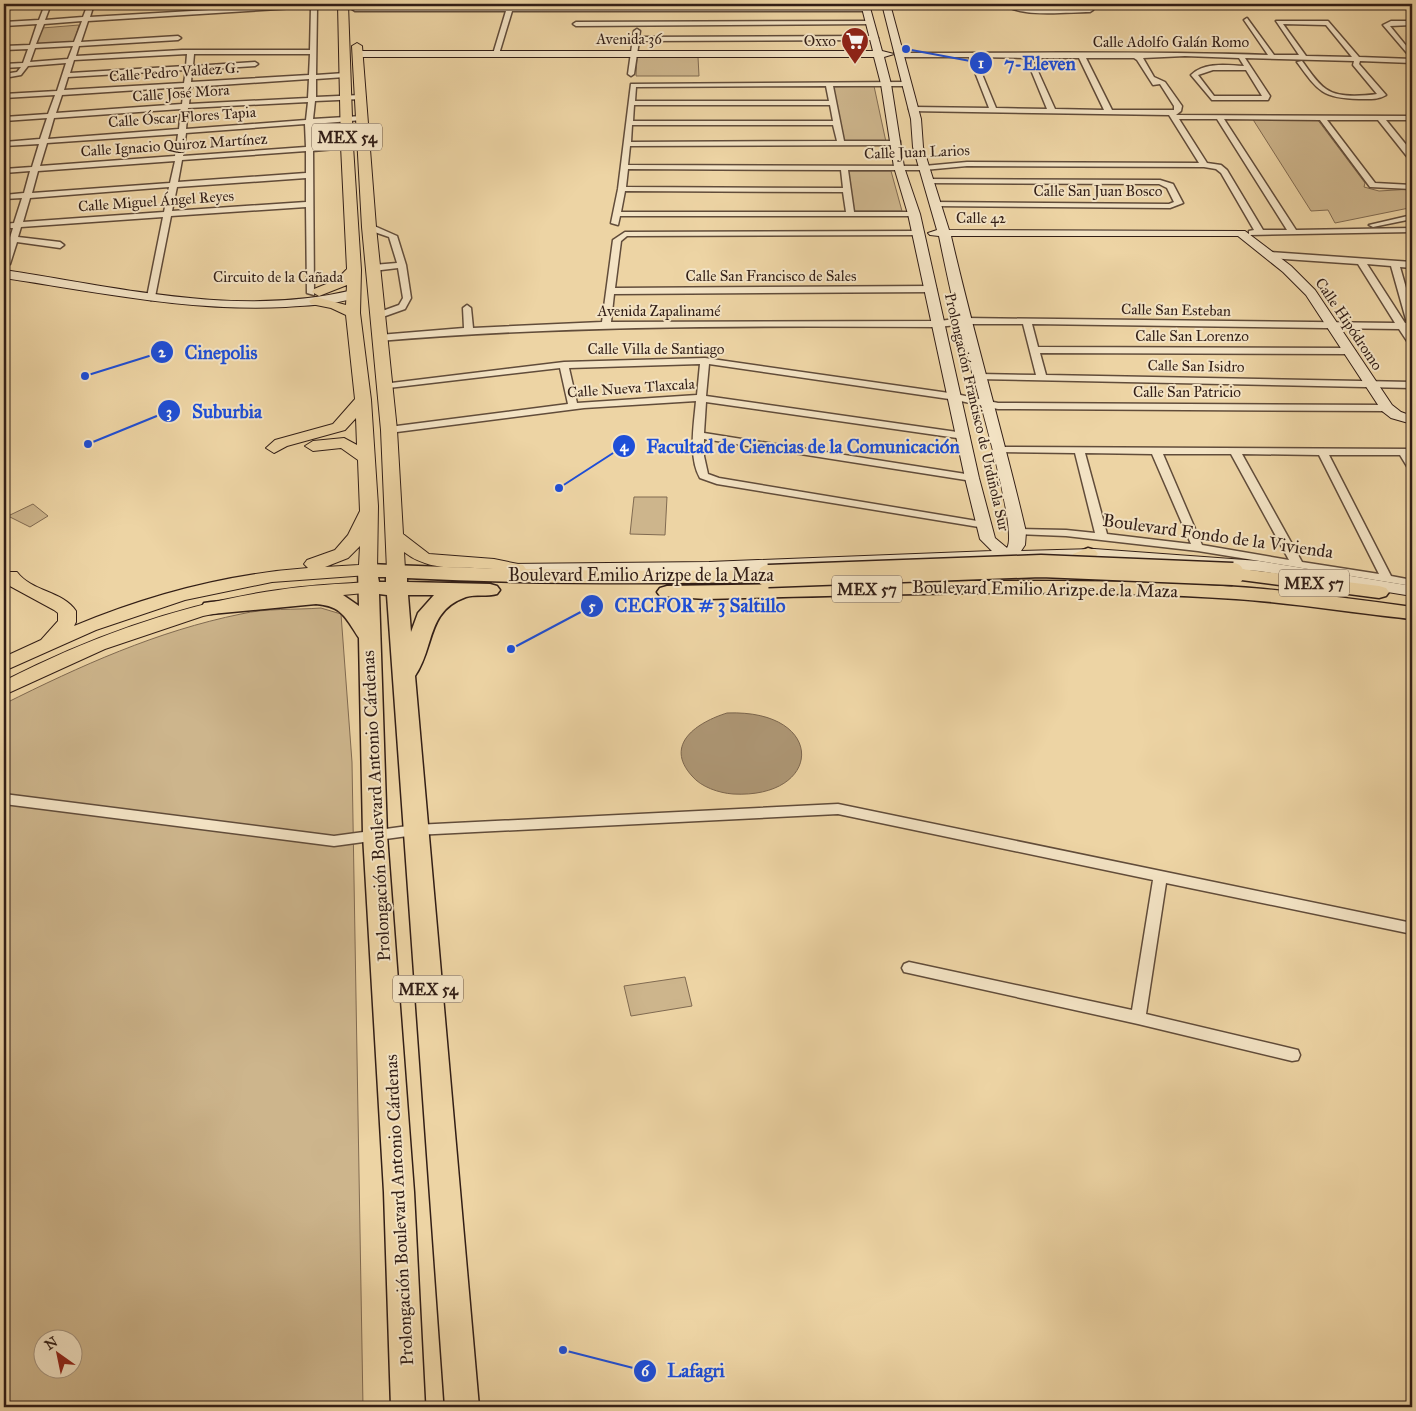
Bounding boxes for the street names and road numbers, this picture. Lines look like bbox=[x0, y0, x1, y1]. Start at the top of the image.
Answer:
street label: Avenida 36 bbox=[595, 30, 663, 48]
street label: Calle Adolfo Galán Romo bbox=[1093, 33, 1250, 51]
street label: Calle Pedro Valdez G. bbox=[108, 58, 240, 86]
street label: Calle José Mora bbox=[132, 81, 231, 106]
street label: Calle Óscar Flores Tapia bbox=[107, 102, 257, 131]
road number: MEX 54 bbox=[312, 124, 382, 150]
street label: Calle Ignacio Quiroz Martínez bbox=[80, 129, 268, 161]
street label: Calle Juan Larios bbox=[864, 141, 970, 164]
street label: Calle San Juan Bosco bbox=[1034, 182, 1163, 201]
street label: Calle Miguel Ángel Reyes bbox=[77, 186, 235, 215]
street label: Calle 42 bbox=[956, 209, 1007, 227]
street label: Calle San Francisco de Sales bbox=[686, 267, 856, 285]
street label: Circuito de la Cañada bbox=[213, 268, 344, 286]
street label: Calle Hipódromo bbox=[1312, 274, 1387, 374]
street label: Prolongación Francisco de Urdiñola Sur bbox=[941, 291, 1013, 533]
street label: Calle San Esteban bbox=[1121, 300, 1231, 320]
street label: Avenida Zapalinamé bbox=[596, 302, 721, 320]
street label: Calle San Lorenzo bbox=[1135, 327, 1249, 345]
street label: Calle Villa de Santiago bbox=[588, 340, 725, 358]
street label: Calle San Isidro bbox=[1147, 356, 1245, 376]
street label: Calle Nueva Tlaxcala bbox=[567, 375, 696, 401]
street label: Calle San Patricio bbox=[1133, 383, 1241, 401]
street label: Boulevard Fondo de la Vivienda bbox=[1101, 509, 1335, 563]
street label: Boulevard Emilio Arizpe de la Maza bbox=[508, 564, 774, 586]
road number: MEX 57 bbox=[1279, 570, 1349, 596]
road number: MEX 57 bbox=[832, 576, 902, 602]
street label: Boulevard Emilio Arizpe de la Maza bbox=[912, 576, 1178, 602]
street label: Prolongación Boulevard Antonio Cárdenas bbox=[357, 650, 396, 962]
road number: MEX 54 bbox=[393, 976, 463, 1002]
street label: Prolongación Boulevard Antonio Cárdenas bbox=[380, 1054, 419, 1366]

